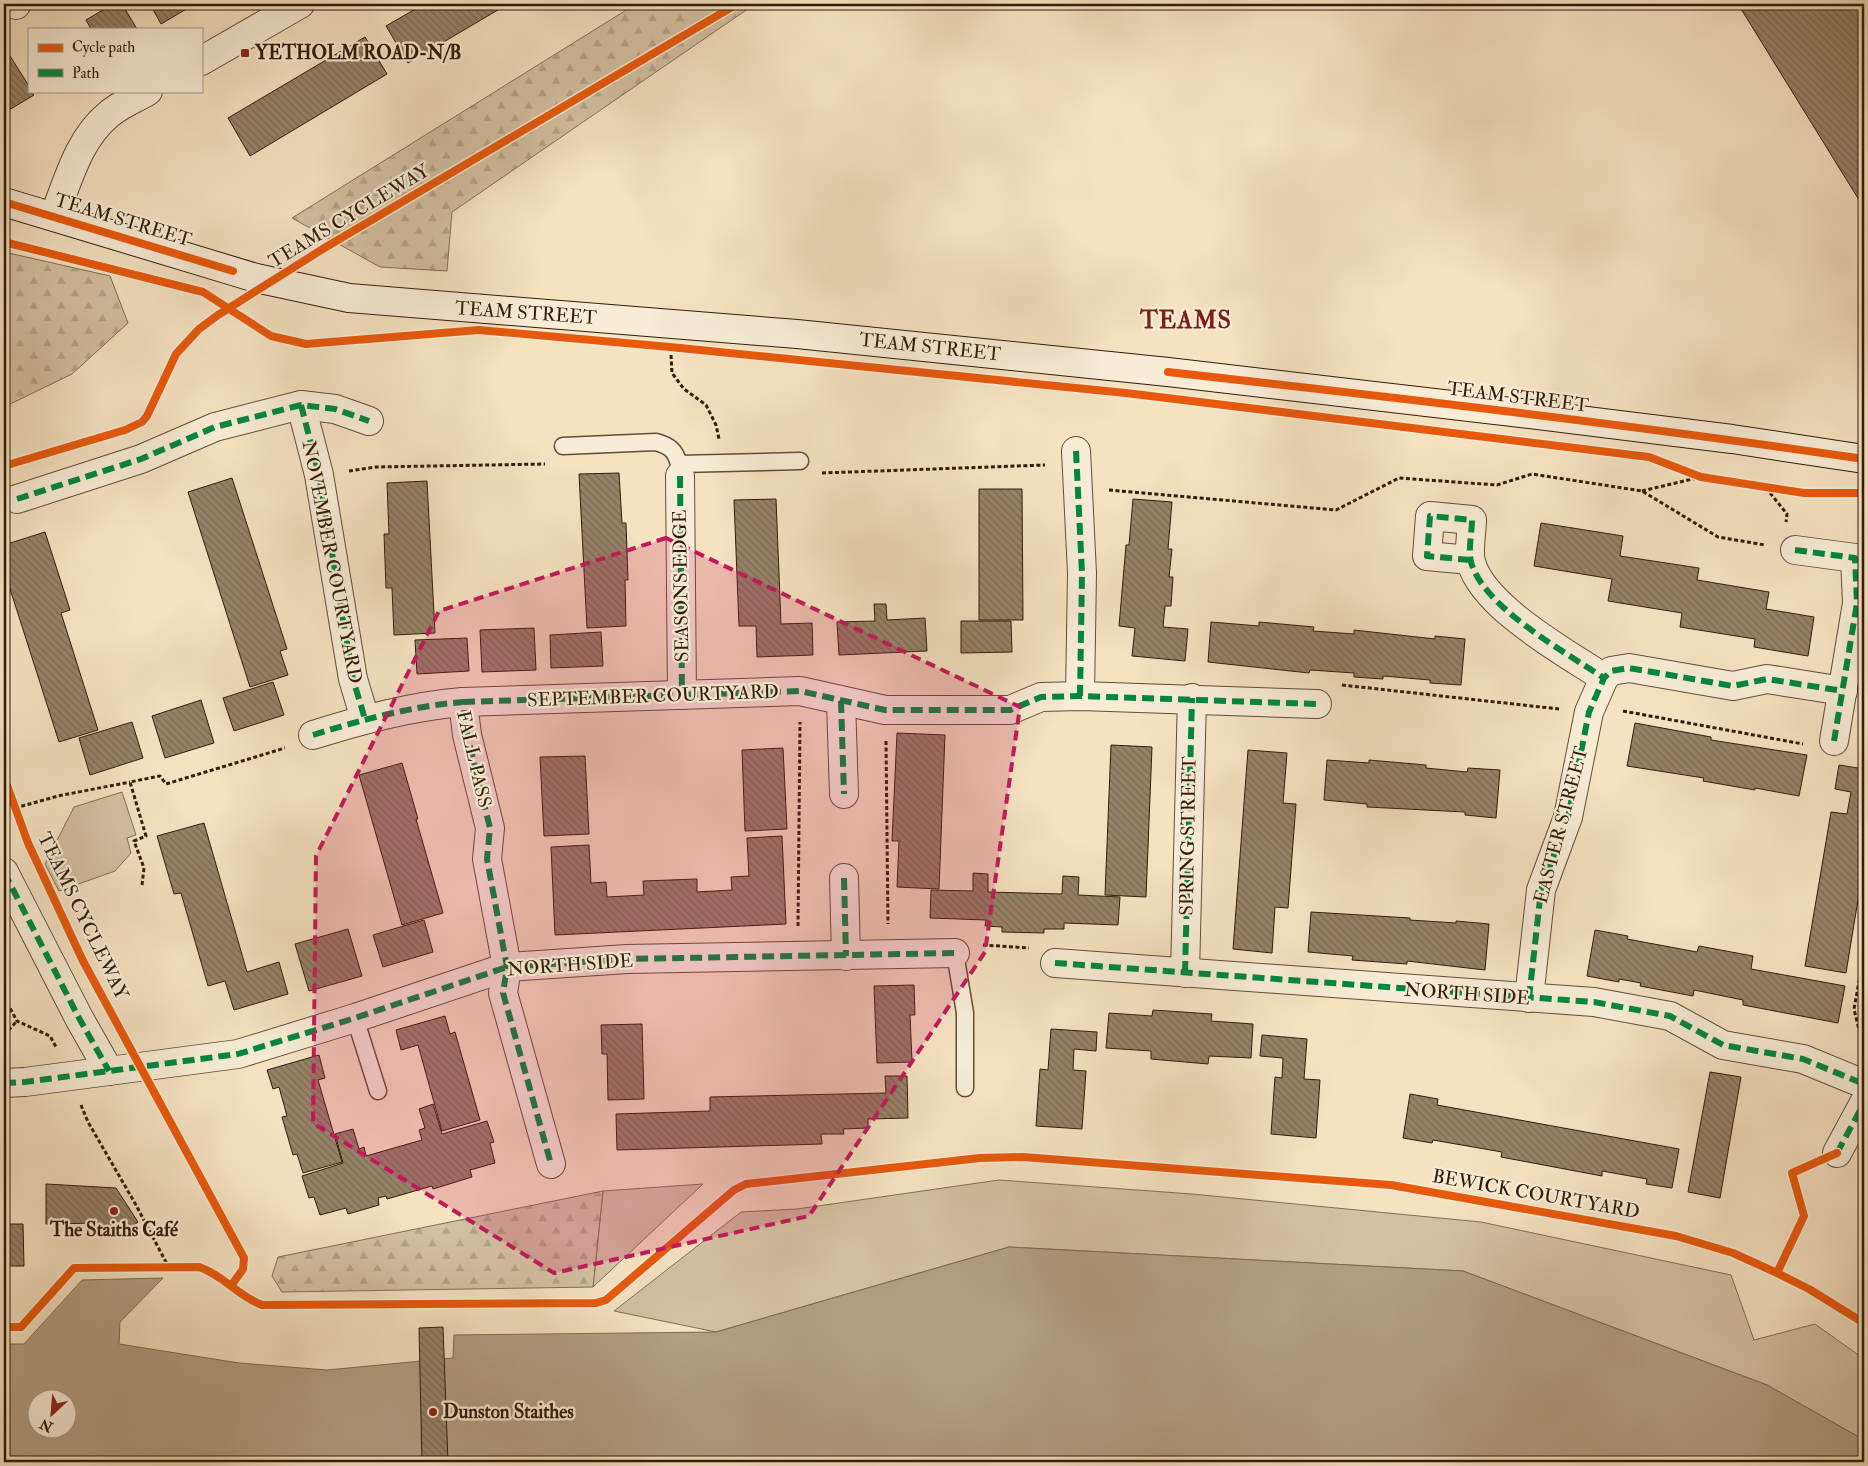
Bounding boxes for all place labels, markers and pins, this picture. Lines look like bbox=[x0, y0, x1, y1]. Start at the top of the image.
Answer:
place label: YETHOLM ROAD-N/B bbox=[254, 41, 461, 65]
marker: YETHOLM ROAD-N/B bbox=[239, 47, 251, 59]
marker: The Staiths Café bbox=[108, 1205, 120, 1217]
place label: The Staiths Café bbox=[49, 1218, 179, 1242]
place label: Dunston Staithes bbox=[443, 1400, 574, 1424]
marker: Dunston Staithes bbox=[427, 1406, 439, 1418]

